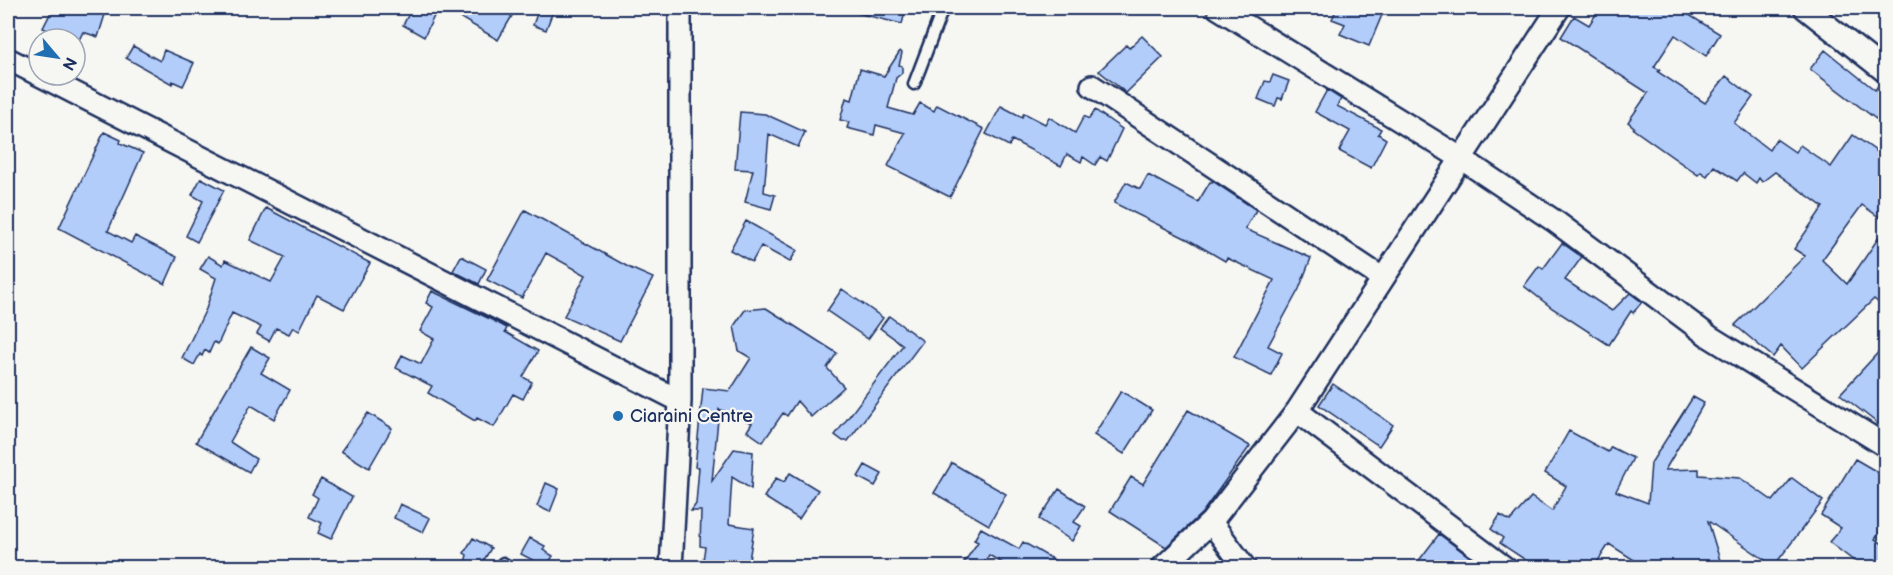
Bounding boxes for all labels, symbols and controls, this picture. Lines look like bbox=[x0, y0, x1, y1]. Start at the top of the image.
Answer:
north arrow bbox=[27, 27, 87, 87]
text: N bbox=[58, 54, 80, 73]
place label: Ciaraini Centre bbox=[630, 406, 753, 427]
marker: Ciaraini Centre bbox=[611, 409, 625, 423]

